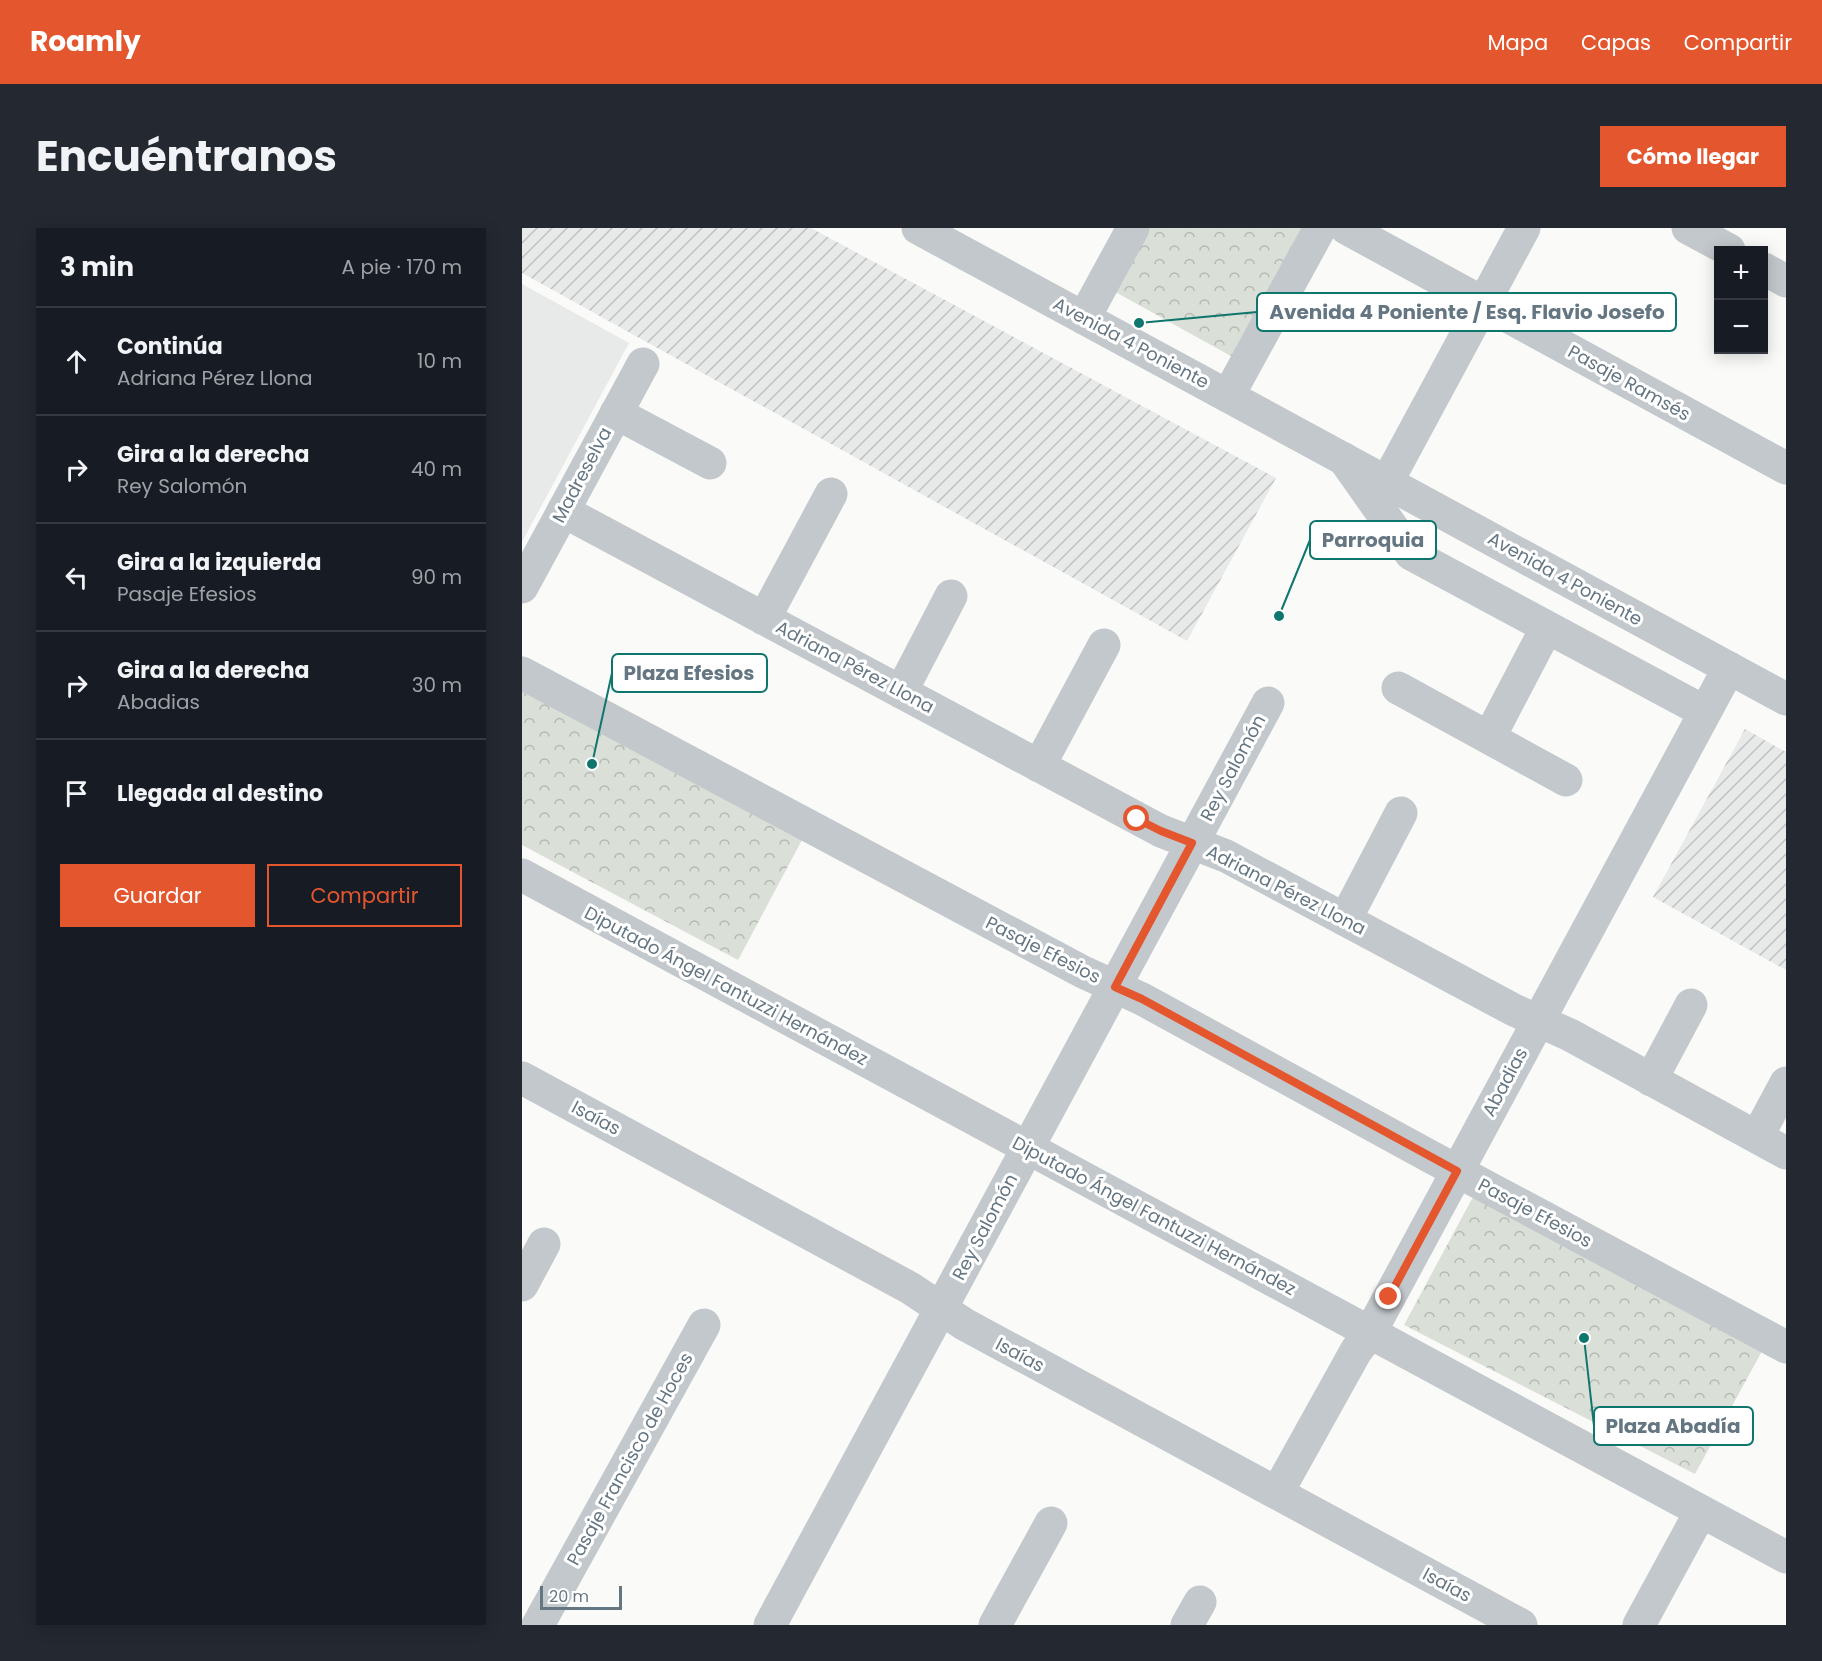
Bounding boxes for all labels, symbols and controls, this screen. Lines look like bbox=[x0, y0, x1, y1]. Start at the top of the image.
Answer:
text: Roamly bbox=[30, 22, 141, 61]
text: Mapa bbox=[1487, 28, 1548, 57]
text: Capas bbox=[1581, 28, 1651, 57]
text: Compartir bbox=[1684, 28, 1792, 57]
button: Cómo llegar bbox=[1600, 126, 1786, 187]
text: Encuéntranos bbox=[36, 127, 337, 186]
map controls bbox=[1714, 246, 1768, 354]
button: + bbox=[1714, 246, 1768, 300]
text: 3 min bbox=[60, 249, 134, 285]
text: A pie · 170 m bbox=[342, 253, 462, 281]
street label: Avenida 4 Poniente bbox=[1049, 291, 1213, 394]
callout: Avenida 4 Poniente / Esq. Flavio Josefo bbox=[1257, 293, 1676, 331]
text: Avenida 4 Poniente / Esq. Flavio Josefo bbox=[1269, 298, 1665, 326]
button: − bbox=[1714, 300, 1768, 354]
text: Continúa bbox=[117, 331, 223, 362]
street label: Pasaje Ramsés bbox=[1564, 339, 1695, 427]
icon: ahead bbox=[60, 345, 93, 378]
text: 10 m bbox=[417, 347, 462, 375]
text: Adriana Pérez Llona bbox=[117, 364, 313, 392]
street label: Madreselva bbox=[546, 423, 617, 527]
text: Gira a la derecha bbox=[117, 439, 310, 470]
icon: right bbox=[60, 453, 93, 486]
text: 40 m bbox=[411, 455, 462, 483]
text: Rey Salomón bbox=[117, 472, 247, 500]
callout: Parroquia bbox=[1310, 521, 1436, 559]
text: Parroquia bbox=[1322, 526, 1424, 554]
street label: Avenida 4 Poniente bbox=[1484, 526, 1647, 631]
text: Gira a la izquierda bbox=[117, 547, 321, 578]
icon: left bbox=[60, 561, 93, 594]
text: 90 m bbox=[411, 563, 462, 591]
text: Pasaje Efesios bbox=[117, 580, 257, 608]
street label: Adriana Pérez Llona bbox=[772, 614, 939, 719]
callout: Plaza Efesios bbox=[612, 654, 767, 692]
text: Gira a la derecha bbox=[117, 655, 310, 686]
text: Plaza Efesios bbox=[624, 659, 755, 687]
icon: right bbox=[60, 669, 93, 702]
text: 30 m bbox=[412, 671, 462, 699]
text: Abadias bbox=[117, 688, 200, 716]
street label: Rey Salomón bbox=[1194, 710, 1271, 825]
icon: arrive bbox=[60, 777, 93, 810]
text: Llegada al destino bbox=[117, 778, 323, 809]
route start bbox=[1123, 805, 1149, 831]
street label: Adriana Pérez Llona bbox=[1202, 838, 1370, 941]
button: Guardar bbox=[60, 864, 255, 927]
button: Compartir bbox=[267, 864, 462, 927]
street label: Diputado Ángel Fantuzzi Hernández bbox=[580, 900, 872, 1071]
street label: Pasaje Efesios bbox=[982, 910, 1105, 989]
street label: Abadias bbox=[1476, 1043, 1533, 1121]
street label: Isaías bbox=[567, 1094, 625, 1141]
street label: Diputado Ángel Fantuzzi Hernández bbox=[1008, 1130, 1300, 1301]
street label: Rey Salomón bbox=[946, 1169, 1023, 1284]
street label: Pasaje Efesios bbox=[1474, 1172, 1597, 1253]
route end bbox=[1375, 1283, 1401, 1309]
street label: Isaías bbox=[991, 1331, 1049, 1378]
street label: Pasaje Francisco de Hoces bbox=[561, 1348, 699, 1570]
callout: Plaza Abadía bbox=[1594, 1407, 1753, 1445]
text: Plaza Abadía bbox=[1605, 1412, 1741, 1440]
street label: Isaías bbox=[1418, 1561, 1476, 1608]
scale bar bbox=[540, 1583, 622, 1610]
text: 20 m bbox=[549, 1585, 589, 1608]

